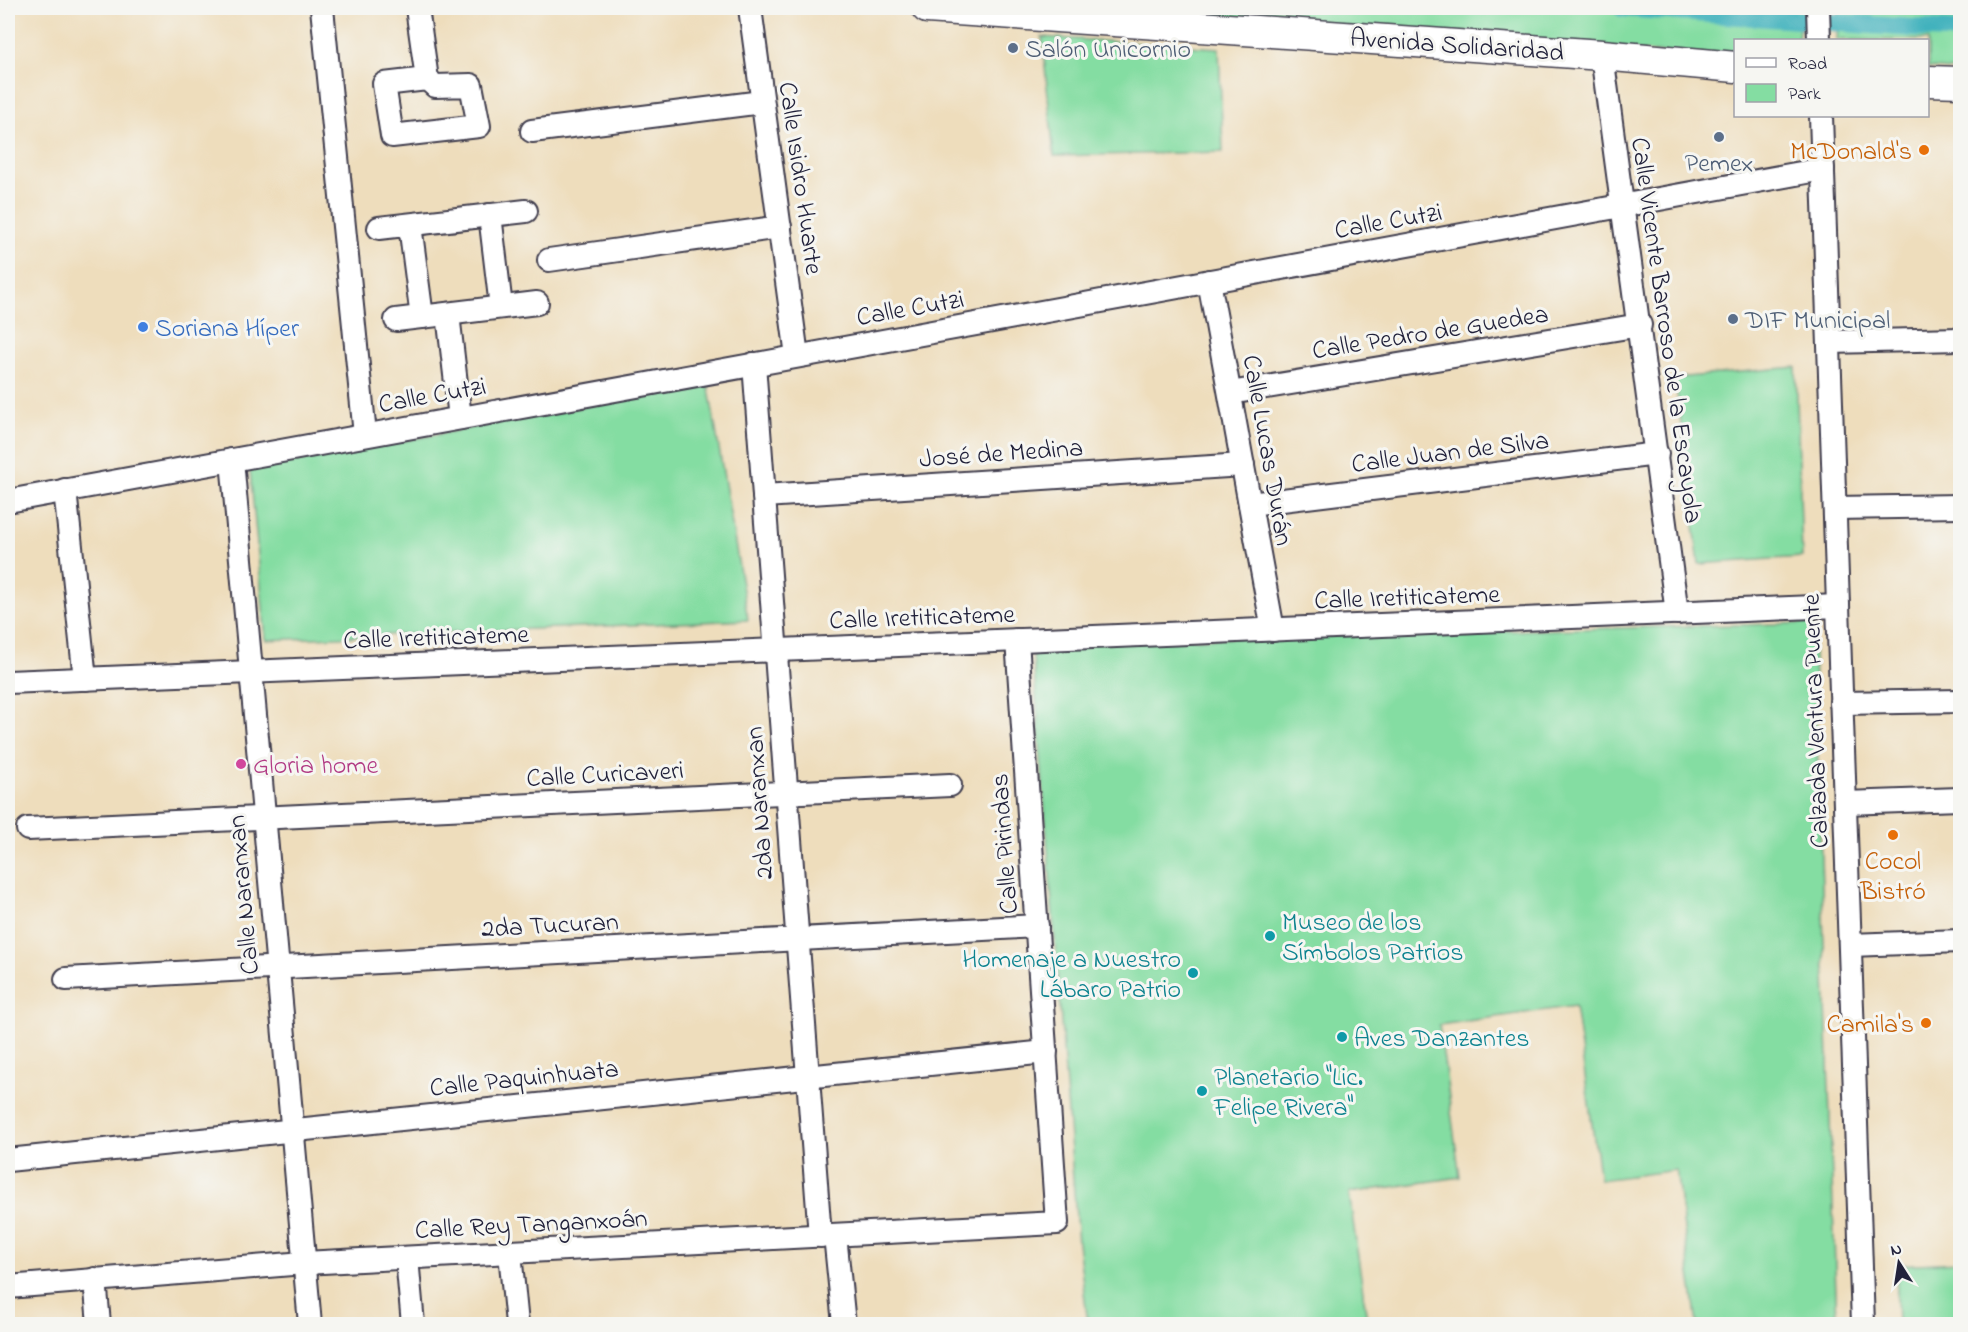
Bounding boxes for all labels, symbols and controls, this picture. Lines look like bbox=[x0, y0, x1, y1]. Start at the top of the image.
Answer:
street label: Avenida Solidaridad bbox=[1349, 21, 1565, 73]
place label: Salón Unicornio bbox=[1025, 32, 1191, 70]
legend bbox=[1734, 39, 1929, 117]
marker: Salón Unicornio bbox=[1006, 41, 1020, 55]
text: Road bbox=[1788, 52, 1827, 78]
street label: Calle Isidro Huarte bbox=[767, 80, 831, 278]
text: Park bbox=[1788, 82, 1821, 108]
marker: Pemex bbox=[1712, 130, 1726, 144]
place label: McDonald's bbox=[1790, 134, 1912, 172]
street label: Calle Vicente Barroso de la Escayola bbox=[1619, 135, 1711, 526]
marker: McDonald's bbox=[1917, 143, 1931, 157]
place label: Pemex bbox=[1685, 146, 1753, 184]
street label: Calle Cutzi bbox=[1332, 195, 1445, 251]
street label: Calle Cutzi bbox=[854, 282, 967, 338]
street label: Calle Pedro de Guedea bbox=[1310, 297, 1551, 371]
place label: DIF Municipal bbox=[1744, 303, 1890, 341]
place label: Soriana Híper bbox=[155, 311, 300, 349]
marker: DIF Municipal bbox=[1726, 312, 1740, 326]
marker: Soriana Híper bbox=[136, 320, 150, 334]
street label: Calle Lucas Durán bbox=[1231, 352, 1302, 549]
street label: Calle Cutzi bbox=[376, 369, 489, 425]
street label: Calle Juan de Silva bbox=[1349, 423, 1551, 485]
street label: José de Medina bbox=[918, 430, 1084, 480]
street label: Calle Iretiticateme bbox=[1314, 577, 1501, 621]
street label: Calzada Ventura Puente bbox=[1794, 593, 1840, 849]
street label: Calle Iretiticateme bbox=[829, 597, 1016, 641]
street label: Calle Iretiticateme bbox=[343, 617, 530, 661]
street label: 2da Naranxan bbox=[737, 725, 785, 880]
place label: Gloria home bbox=[253, 748, 379, 786]
street label: Calle Curicaveri bbox=[525, 753, 685, 799]
marker: Gloria home bbox=[234, 757, 248, 771]
street label: Calle Pirindas bbox=[982, 772, 1030, 915]
street label: Calle Naranxan bbox=[219, 813, 271, 976]
marker: Cocol Bistró bbox=[1886, 828, 1900, 842]
place label: Cocol Bistró bbox=[1859, 844, 1926, 912]
street label: 2da Tucuran bbox=[481, 904, 620, 950]
place label: Museo de los Símbolos Patrios bbox=[1282, 905, 1463, 973]
marker: Museo de los Símbolos Patrios bbox=[1263, 929, 1277, 943]
place label: Homenaje a Nuestro Lábaro Patrio bbox=[962, 942, 1181, 1010]
marker: Homenaje a Nuestro Lábaro Patrio bbox=[1186, 966, 1200, 980]
place label: Camila's bbox=[1826, 1007, 1914, 1045]
marker: Camila's bbox=[1919, 1016, 1933, 1030]
place label: Aves Danzantes bbox=[1354, 1021, 1530, 1059]
marker: Aves Danzantes bbox=[1335, 1030, 1349, 1044]
street label: Calle Paquinhuata bbox=[428, 1051, 621, 1109]
place label: Planetario "Lic. Felipe Rivera" bbox=[1213, 1060, 1363, 1128]
marker: Planetario "Lic. Felipe Rivera" bbox=[1195, 1084, 1209, 1098]
street label: Calle Rey Tanganxoán bbox=[414, 1201, 648, 1251]
north arrow bbox=[1869, 1233, 1929, 1293]
text: N bbox=[1889, 1237, 1904, 1263]

